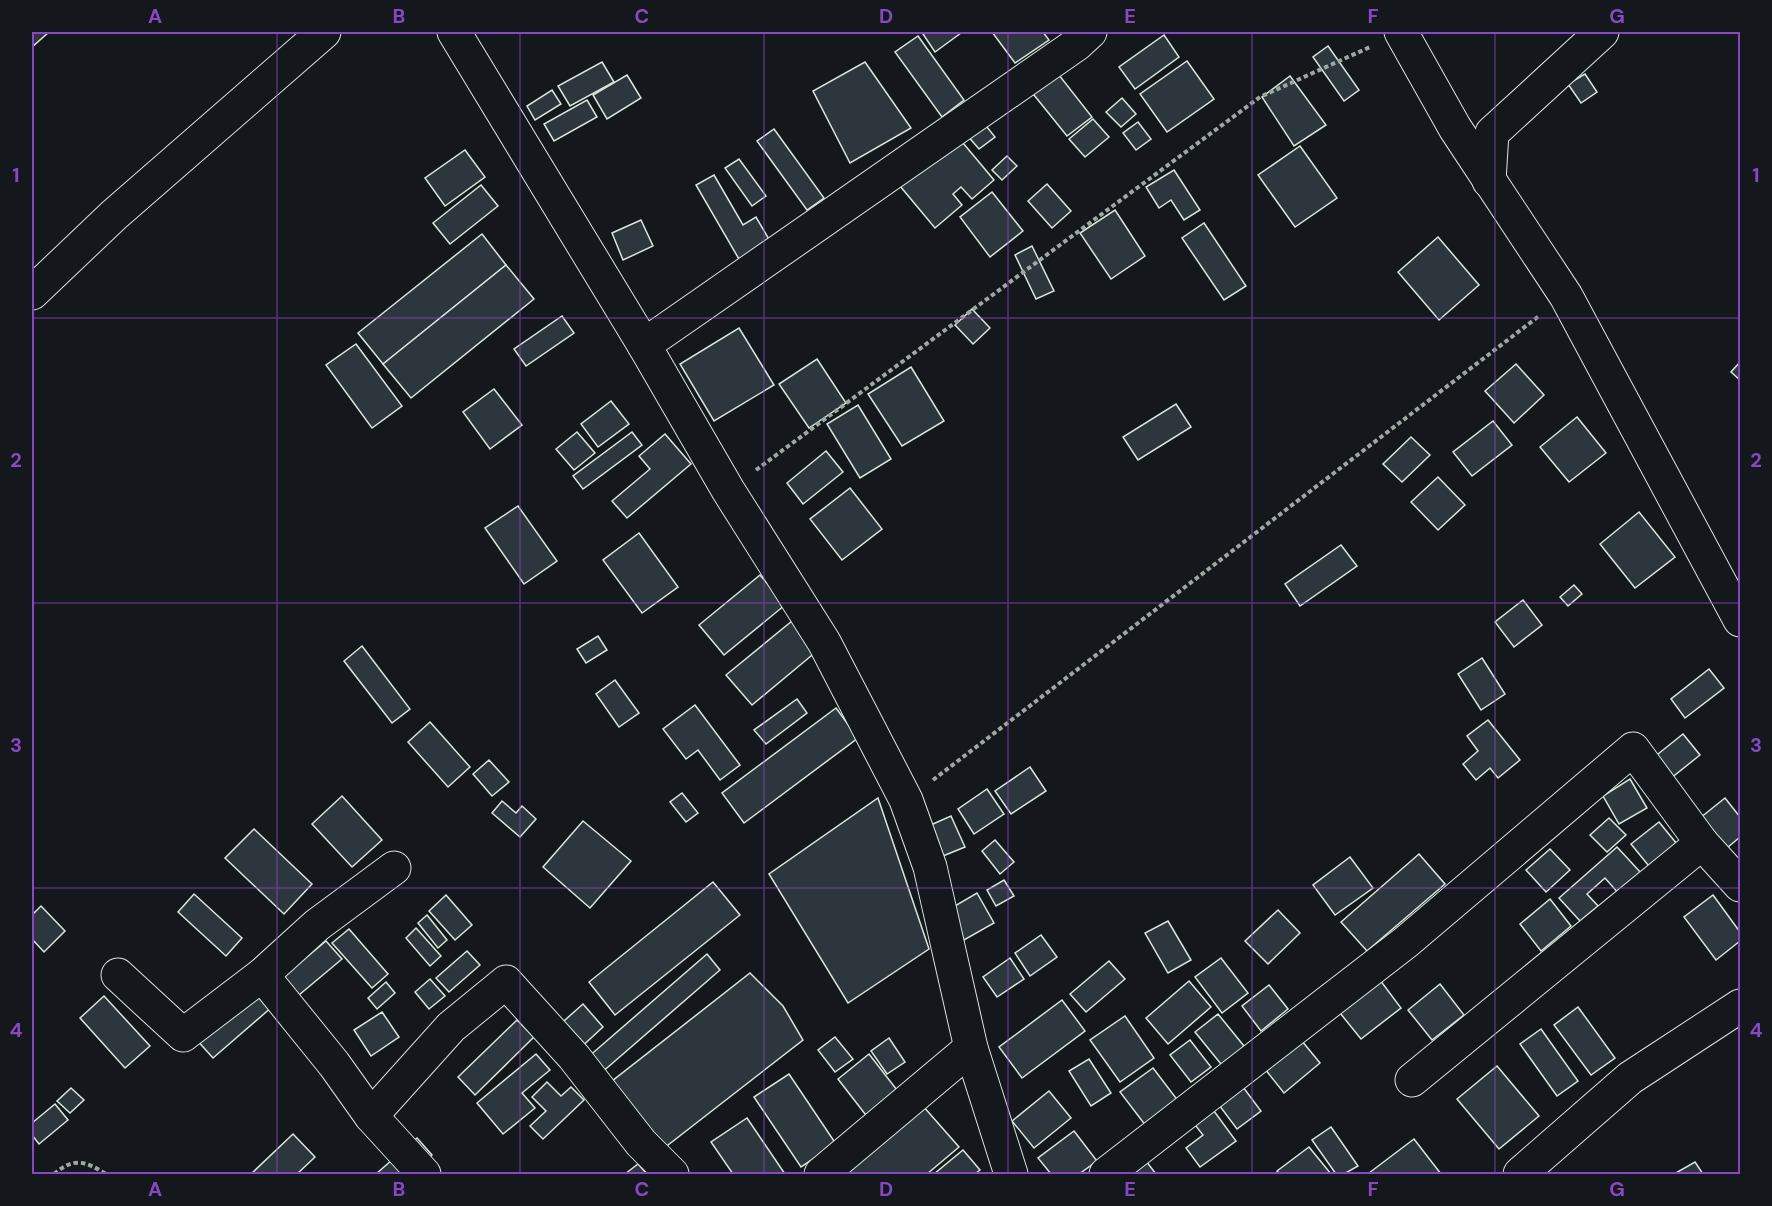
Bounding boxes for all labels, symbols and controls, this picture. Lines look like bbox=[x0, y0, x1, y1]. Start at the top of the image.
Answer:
text: A bbox=[148, 3, 162, 29]
text: B bbox=[393, 3, 405, 29]
text: C bbox=[635, 3, 649, 29]
text: D bbox=[879, 3, 893, 29]
text: E bbox=[1124, 3, 1136, 29]
text: F bbox=[1367, 3, 1379, 29]
text: G bbox=[1609, 3, 1625, 29]
text: 1 bbox=[12, 162, 20, 188]
text: 1 bbox=[1752, 162, 1760, 188]
text: 2 bbox=[10, 447, 22, 473]
text: 2 bbox=[1750, 447, 1762, 473]
text: 3 bbox=[10, 732, 22, 758]
text: 3 bbox=[1750, 732, 1762, 758]
text: 4 bbox=[10, 1017, 23, 1043]
text: 4 bbox=[1750, 1017, 1763, 1043]
text: A bbox=[148, 1176, 162, 1202]
text: B bbox=[393, 1176, 405, 1202]
text: C bbox=[635, 1176, 649, 1202]
text: D bbox=[879, 1176, 893, 1202]
text: E bbox=[1124, 1176, 1136, 1202]
text: F bbox=[1367, 1176, 1379, 1202]
text: G bbox=[1609, 1176, 1625, 1202]

